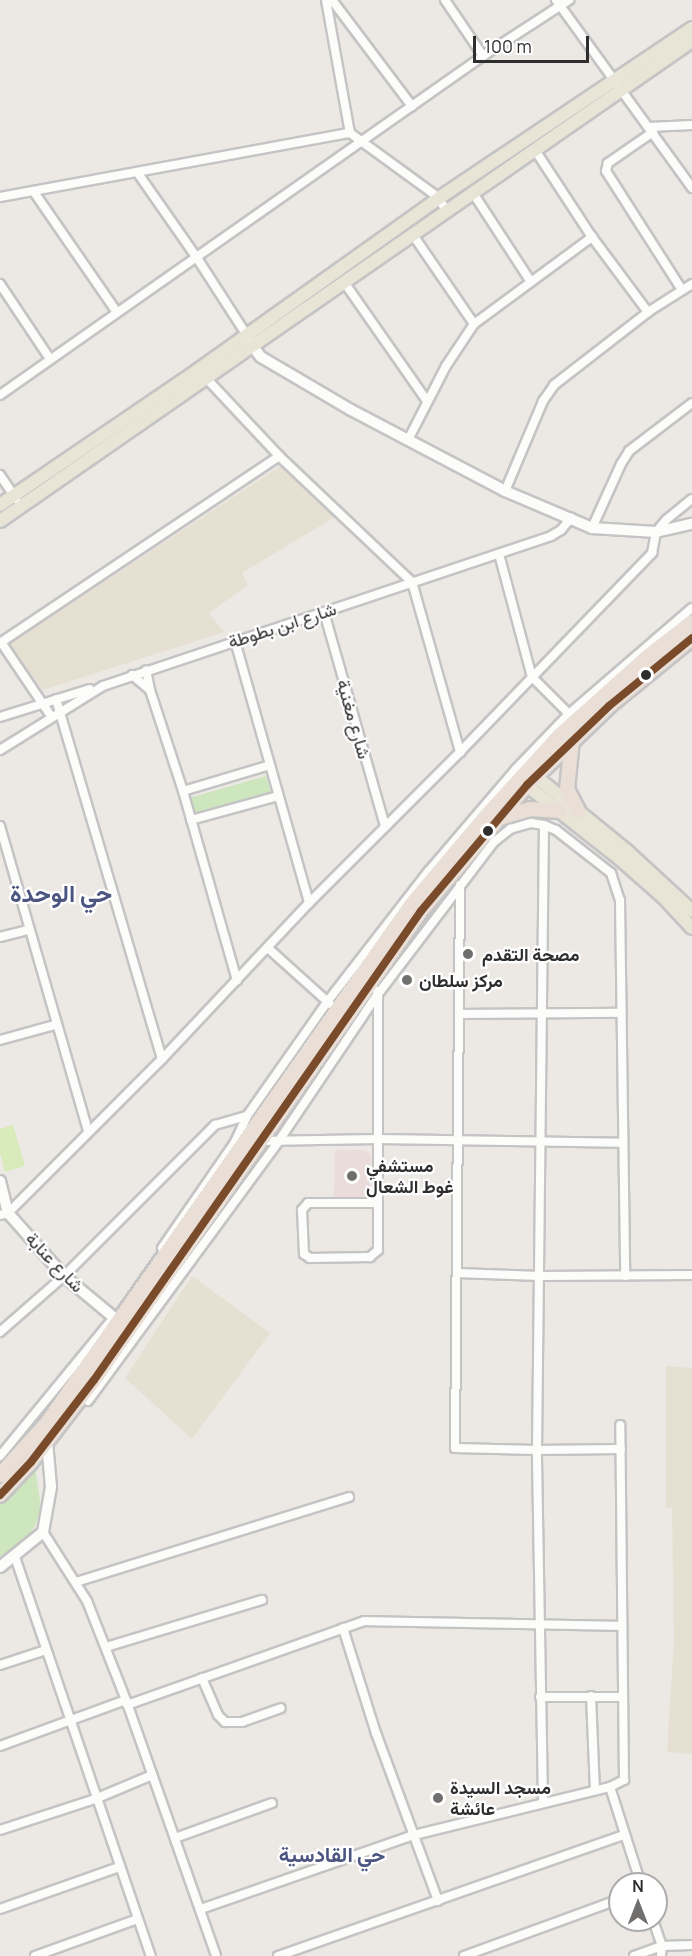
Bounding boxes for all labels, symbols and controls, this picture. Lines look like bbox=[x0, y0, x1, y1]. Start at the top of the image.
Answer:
scale bar bbox=[476, 24, 592, 62]
text: 100 m bbox=[484, 34, 532, 58]
street label: شارع ابن بطوطة bbox=[225, 597, 339, 653]
unlabelled marker bbox=[640, 669, 652, 681]
street label: شارع مغنية bbox=[332, 677, 376, 761]
unlabelled marker bbox=[482, 825, 494, 837]
district label: حي الوحدة bbox=[10, 879, 112, 907]
place label: مصحة التقدم bbox=[482, 943, 579, 965]
marker: مصحة التقدم bbox=[459, 945, 477, 963]
place label: مركز سلطان bbox=[419, 969, 503, 991]
marker: مركز سلطان bbox=[400, 973, 414, 987]
place label: مستشفي غوط الشعال bbox=[366, 1155, 453, 1198]
marker: مستشفي غوط الشعال bbox=[343, 1167, 361, 1185]
street label: شارع عنابة bbox=[21, 1228, 89, 1296]
place label: مسجد السيدة عائشة bbox=[450, 1777, 551, 1820]
marker: مسجد السيدة عائشة bbox=[431, 1791, 445, 1805]
district label: حي القادسية bbox=[279, 1841, 385, 1867]
north arrow bbox=[608, 1872, 668, 1932]
text: N bbox=[632, 1875, 644, 1897]

